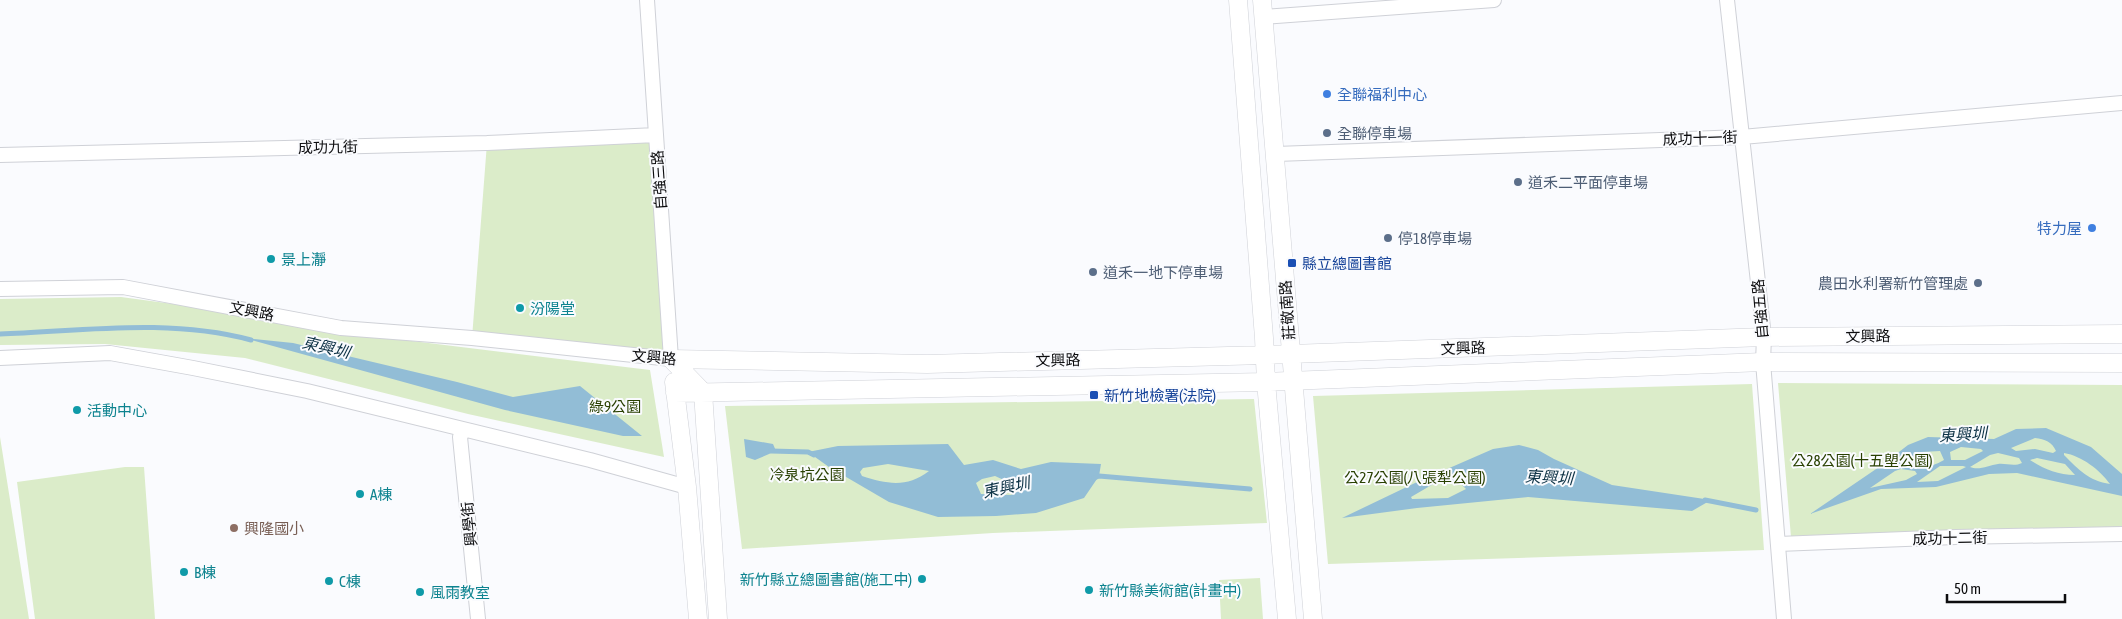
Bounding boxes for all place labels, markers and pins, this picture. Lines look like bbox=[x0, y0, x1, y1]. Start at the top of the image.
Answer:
place label: 全聯福利中心 bbox=[1337, 86, 1427, 103]
marker: 全聯福利中心 bbox=[1321, 88, 1333, 100]
place label: 全聯停車場 bbox=[1337, 125, 1412, 142]
marker: 全聯停車場 bbox=[1321, 127, 1333, 139]
place label: 道禾二平面停車場 bbox=[1528, 174, 1648, 191]
marker: 道禾二平面停車場 bbox=[1512, 176, 1524, 188]
place label: 特力屋 bbox=[2037, 220, 2082, 237]
marker: 特力屋 bbox=[2086, 222, 2098, 234]
place label: 停18停車場 bbox=[1398, 230, 1472, 247]
marker: 停18停車場 bbox=[1382, 232, 1394, 244]
place label: 景上瀞 bbox=[281, 251, 326, 268]
marker: 景上瀞 bbox=[265, 253, 277, 265]
place label: 縣立總圖書館 bbox=[1302, 255, 1392, 272]
marker: 縣立總圖書館 bbox=[1286, 257, 1298, 269]
place label: 道禾一地下停車場 bbox=[1103, 264, 1223, 281]
marker: 道禾一地下停車場 bbox=[1087, 266, 1099, 278]
place label: 農田水利署新竹管理處 bbox=[1818, 275, 1968, 292]
marker: 農田水利署新竹管理處 bbox=[1972, 277, 1984, 289]
place label: 汾陽堂 bbox=[530, 300, 575, 317]
marker: 汾陽堂 bbox=[514, 302, 526, 314]
place label: 新竹地檢署(法院) bbox=[1104, 387, 1216, 404]
marker: 新竹地檢署(法院) bbox=[1088, 389, 1100, 401]
place label: 活動中心 bbox=[87, 402, 147, 419]
marker: 活動中心 bbox=[71, 404, 83, 416]
place label: A棟 bbox=[370, 486, 392, 503]
marker: A棟 bbox=[354, 488, 366, 500]
place label: 興隆國小 bbox=[244, 520, 304, 537]
marker: 興隆國小 bbox=[228, 522, 240, 534]
place label: B棟 bbox=[194, 564, 216, 581]
marker: B棟 bbox=[178, 566, 190, 578]
place label: 新竹縣立總圖書館(施工中) bbox=[740, 571, 912, 588]
place label: C棟 bbox=[339, 573, 361, 590]
marker: 新竹縣立總圖書館(施工中) bbox=[916, 573, 928, 585]
marker: C棟 bbox=[323, 575, 335, 587]
place label: 新竹縣美術館(計畫中) bbox=[1099, 582, 1241, 599]
place label: 風雨教室 bbox=[430, 584, 490, 601]
marker: 新竹縣美術館(計畫中) bbox=[1083, 584, 1095, 596]
marker: 風雨教室 bbox=[414, 586, 426, 598]

